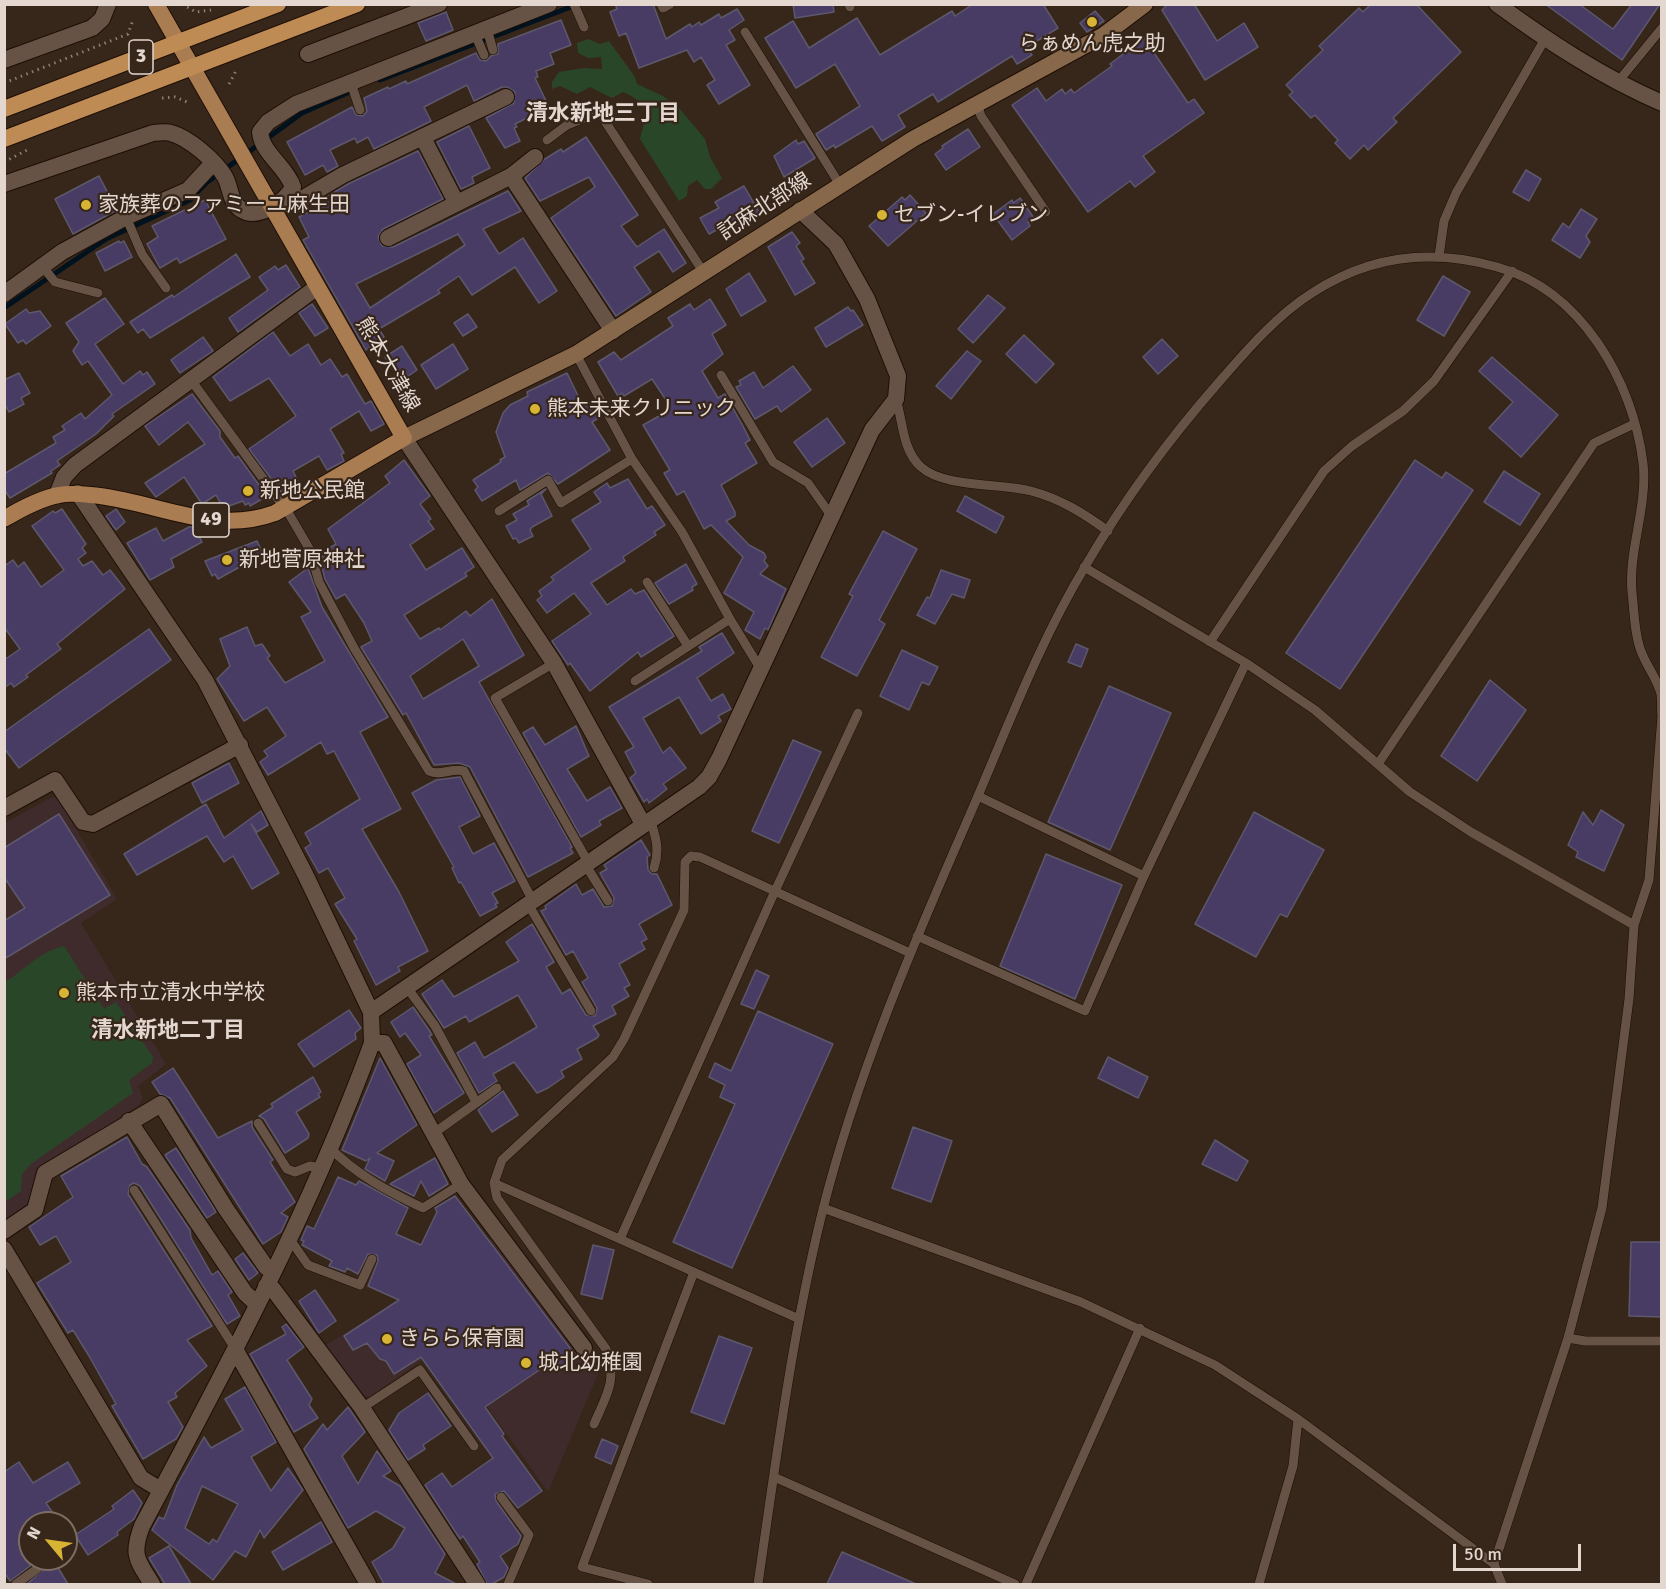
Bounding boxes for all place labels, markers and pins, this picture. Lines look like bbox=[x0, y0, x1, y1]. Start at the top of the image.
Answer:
marker: らぁめん虎之助 bbox=[1085, 15, 1099, 29]
place label: らぁめん虎之助 bbox=[1019, 31, 1165, 57]
place label: 家族葬のファミーユ麻生田 bbox=[98, 192, 350, 218]
marker: 家族葬のファミーユ麻生田 bbox=[79, 198, 93, 212]
place label: セブン-イレブン bbox=[894, 202, 1048, 228]
marker: セブン-イレブン bbox=[875, 208, 889, 222]
place label: 熊本未来クリニック bbox=[547, 396, 736, 422]
marker: 熊本未来クリニック bbox=[528, 402, 542, 416]
place label: 新地公民館 bbox=[260, 478, 365, 504]
marker: 新地公民館 bbox=[241, 484, 255, 498]
place label: 新地菅原神社 bbox=[239, 547, 365, 573]
marker: 新地菅原神社 bbox=[220, 553, 234, 567]
place label: 熊本市立清水中学校 bbox=[76, 980, 265, 1006]
marker: 熊本市立清水中学校 bbox=[57, 986, 71, 1000]
place label: きらら保育園 bbox=[399, 1326, 525, 1352]
marker: きらら保育園 bbox=[380, 1332, 394, 1346]
place label: 城北幼稚園 bbox=[538, 1350, 643, 1376]
marker: 城北幼稚園 bbox=[519, 1356, 533, 1370]

